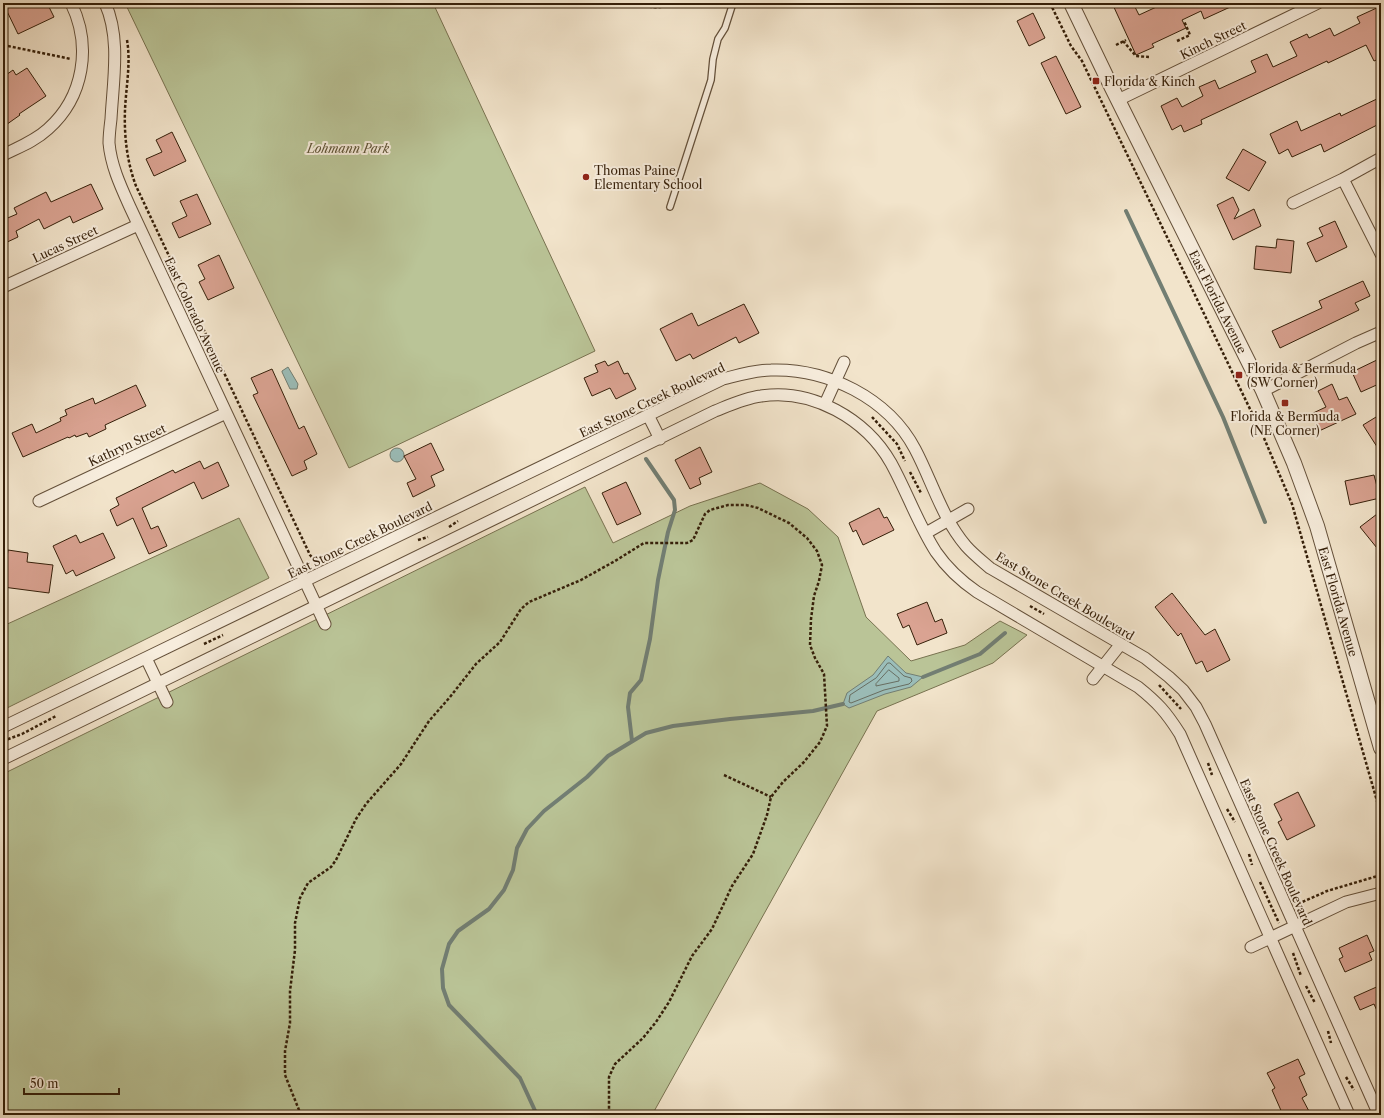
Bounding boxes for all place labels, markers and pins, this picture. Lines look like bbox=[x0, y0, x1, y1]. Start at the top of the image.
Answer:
place label: Florida & Kinch bbox=[1104, 74, 1196, 89]
marker: Florida & Kinch bbox=[1091, 76, 1101, 86]
place label: Thomas Paine Elementary School bbox=[594, 163, 703, 192]
marker: Thomas Paine Elementary School bbox=[581, 172, 591, 182]
place label: Florida & Bermuda (SW Corner) bbox=[1247, 361, 1357, 390]
marker: Florida & Bermuda (SW Corner) bbox=[1234, 370, 1244, 380]
marker: Florida & Bermuda (NE Corner) bbox=[1280, 398, 1290, 408]
place label: Florida & Bermuda (NE Corner) bbox=[1230, 409, 1340, 438]

